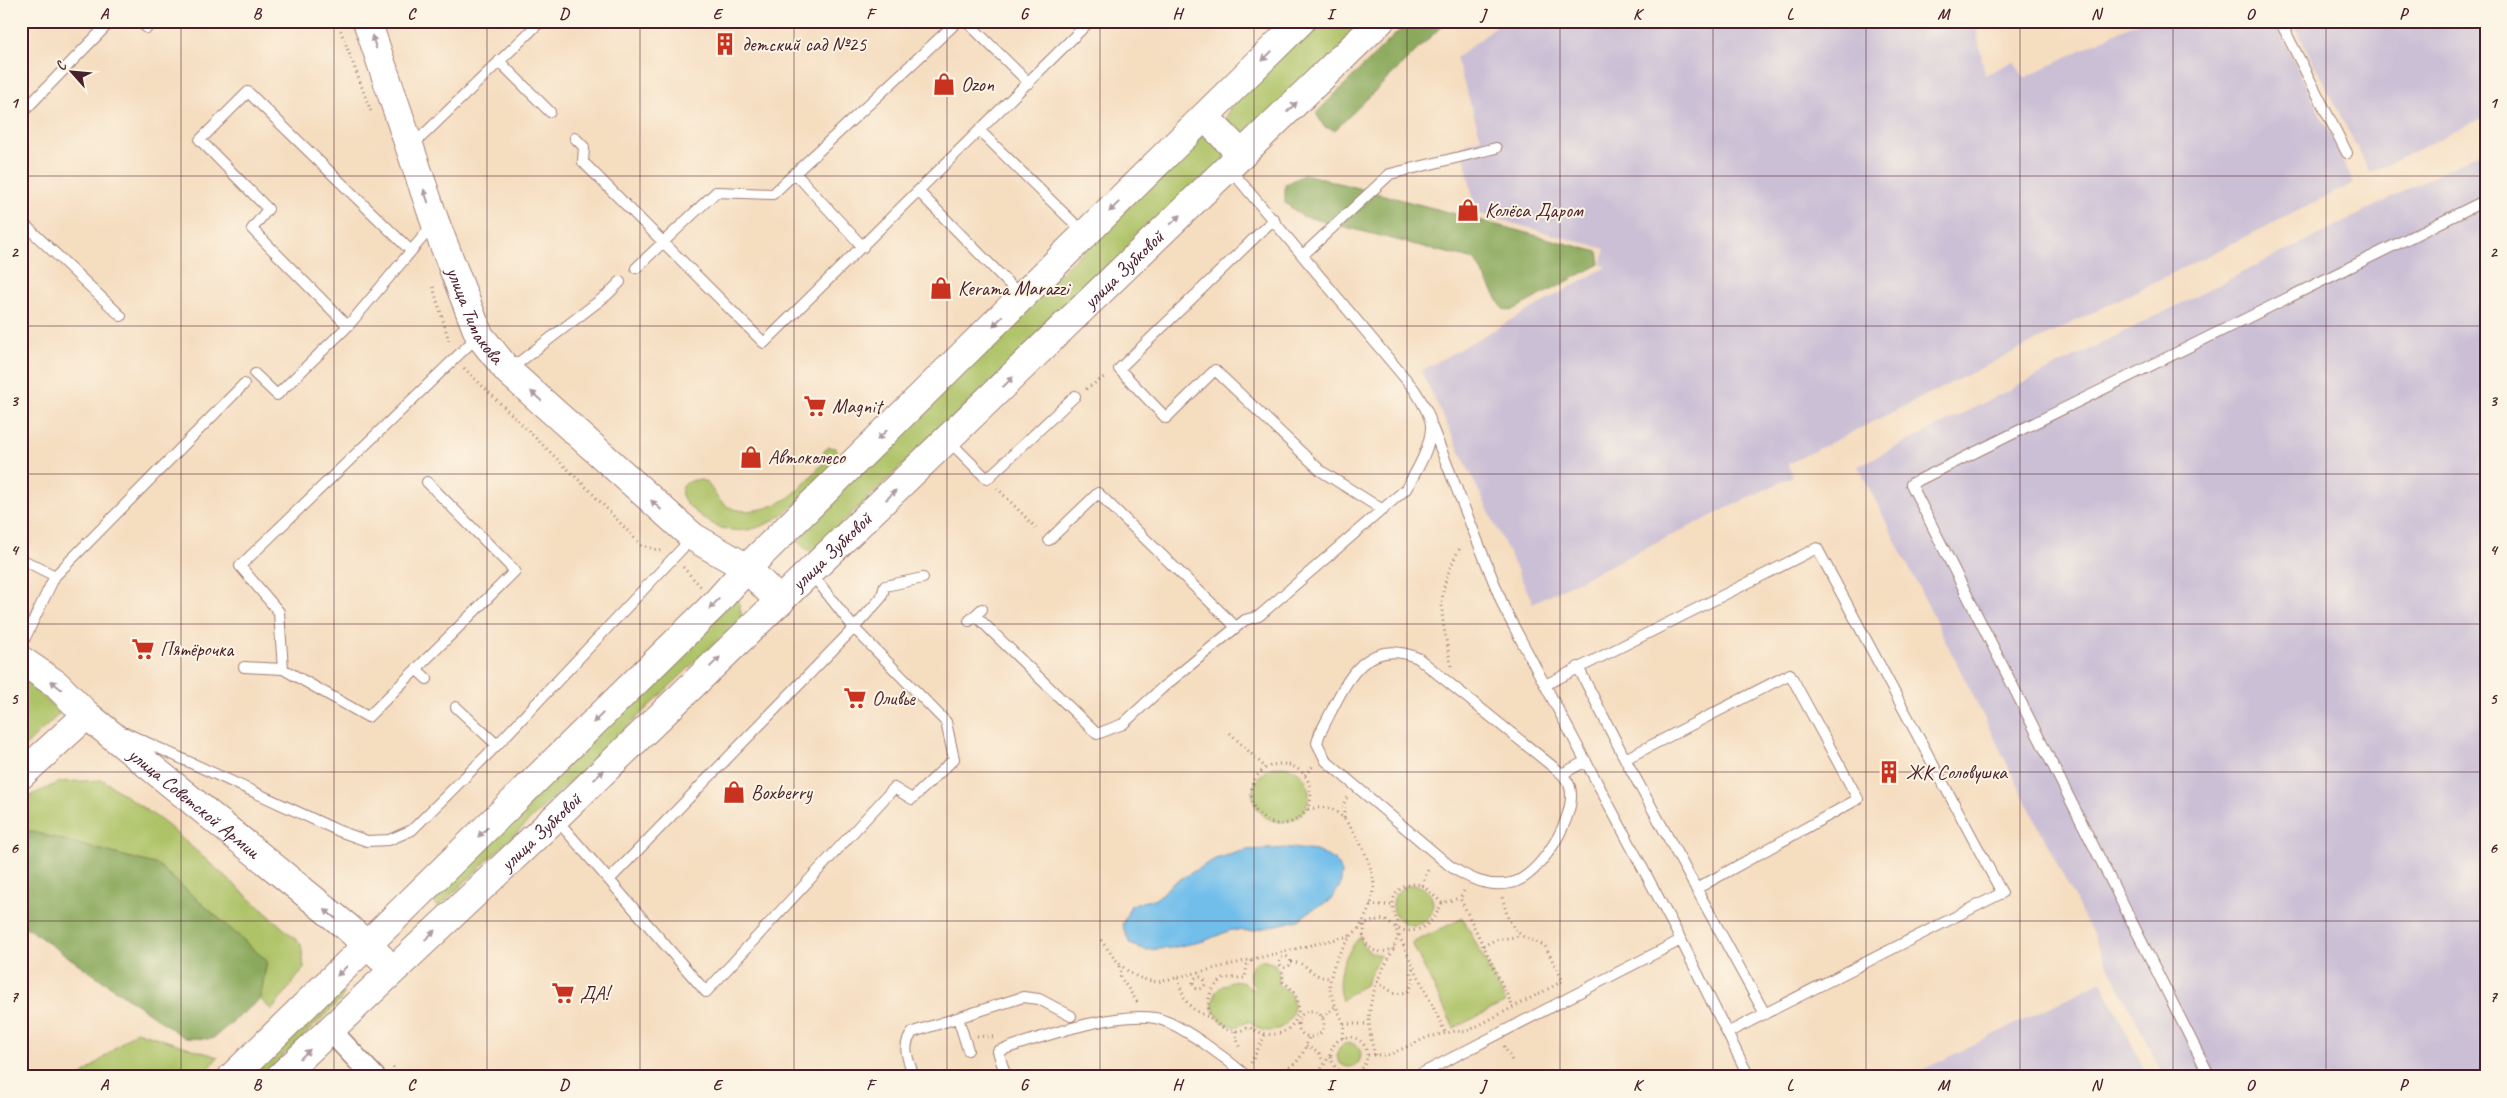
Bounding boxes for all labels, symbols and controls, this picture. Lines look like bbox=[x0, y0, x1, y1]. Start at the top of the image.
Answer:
text: A bbox=[100, 4, 110, 24]
text: B bbox=[253, 4, 263, 24]
text: C bbox=[407, 4, 417, 24]
text: D bbox=[559, 4, 570, 24]
text: E bbox=[713, 4, 724, 24]
text: F bbox=[866, 4, 877, 24]
text: G bbox=[1020, 4, 1030, 24]
text: H bbox=[1172, 4, 1184, 24]
text: I bbox=[1327, 4, 1337, 24]
text: J bbox=[1479, 4, 1488, 24]
text: K bbox=[1633, 4, 1645, 24]
text: L bbox=[1787, 4, 1795, 24]
text: M bbox=[1937, 4, 1951, 24]
text: N bbox=[2091, 4, 2104, 24]
text: O bbox=[2246, 4, 2256, 24]
text: P bbox=[2399, 4, 2409, 24]
building icon: детский сад №25 bbox=[712, 31, 738, 57]
place label: детский сад №25 bbox=[742, 32, 867, 57]
one-way arrow bbox=[369, 34, 377, 49]
north arrow bbox=[48, 48, 98, 98]
one-way arrow bbox=[1261, 49, 1273, 61]
text: С bbox=[52, 58, 71, 73]
shop icon: Ozon bbox=[931, 71, 957, 97]
place label: Ozon bbox=[961, 72, 995, 97]
text: 1 bbox=[10, 93, 19, 113]
text: 1 bbox=[2489, 93, 2498, 113]
one-way arrow bbox=[1285, 101, 1297, 113]
one-way arrow bbox=[422, 188, 430, 203]
shop icon: Колёса Даром bbox=[1455, 197, 1481, 223]
place label: Колёса Даром bbox=[1485, 198, 1584, 223]
one-way arrow bbox=[1108, 201, 1120, 213]
one-way arrow bbox=[1169, 214, 1181, 226]
street label: улица Зубковой bbox=[1077, 223, 1170, 314]
text: 2 bbox=[10, 242, 19, 262]
text: 2 bbox=[2489, 242, 2498, 262]
street label: улица Тимакова bbox=[441, 262, 510, 370]
shop icon: Kerama Marazzi bbox=[928, 275, 954, 301]
place label: Kerama Marazzi bbox=[958, 276, 1071, 301]
one-way arrow bbox=[992, 315, 1004, 327]
one-way arrow bbox=[1001, 376, 1013, 388]
one-way arrow bbox=[530, 390, 542, 402]
text: 3 bbox=[10, 391, 19, 411]
text: 3 bbox=[2489, 391, 2498, 411]
supermarket icon: Magnit bbox=[802, 393, 828, 419]
place label: Magnit bbox=[832, 394, 885, 419]
one-way arrow bbox=[877, 429, 889, 441]
shop icon: Автоколесо bbox=[738, 444, 764, 470]
place label: Автоколесо bbox=[768, 445, 846, 470]
one-way arrow bbox=[884, 489, 896, 501]
one-way arrow bbox=[651, 499, 663, 511]
street label: улица Зубковой bbox=[785, 505, 878, 596]
text: 4 bbox=[10, 540, 19, 560]
text: 4 bbox=[2489, 540, 2498, 560]
one-way arrow bbox=[708, 598, 720, 610]
supermarket icon: Пятёрочка bbox=[130, 636, 156, 662]
place label: Пятёрочка bbox=[160, 637, 235, 662]
one-way arrow bbox=[709, 656, 721, 668]
one-way arrow bbox=[50, 680, 63, 691]
supermarket icon: Оливье bbox=[842, 685, 868, 711]
place label: Оливье bbox=[872, 686, 916, 711]
text: 5 bbox=[11, 689, 20, 709]
text: 5 bbox=[2490, 689, 2499, 709]
one-way arrow bbox=[593, 712, 605, 724]
street label: улица Советской Армии bbox=[123, 741, 266, 864]
building icon: ЖК Соловушка bbox=[1876, 759, 1902, 785]
place label: ЖК Соловушка bbox=[1906, 760, 2008, 785]
one-way arrow bbox=[592, 769, 604, 781]
shop icon: Boxberry bbox=[721, 779, 747, 805]
place label: Boxberry bbox=[751, 780, 813, 805]
street label: улица Зубковой bbox=[494, 786, 588, 876]
one-way arrow bbox=[477, 826, 489, 838]
text: 6 bbox=[10, 838, 19, 858]
text: 6 bbox=[2489, 838, 2498, 858]
one-way arrow bbox=[324, 908, 337, 919]
one-way arrow bbox=[423, 929, 435, 941]
one-way arrow bbox=[336, 964, 348, 976]
supermarket icon: ДА! bbox=[550, 980, 576, 1006]
place label: ДА! bbox=[580, 981, 613, 1006]
text: 7 bbox=[10, 987, 19, 1007]
text: 7 bbox=[2489, 987, 2498, 1007]
one-way arrow bbox=[298, 1048, 310, 1060]
text: A bbox=[100, 1075, 110, 1095]
text: B bbox=[253, 1075, 263, 1095]
text: C bbox=[407, 1075, 417, 1095]
text: D bbox=[559, 1075, 570, 1095]
text: E bbox=[713, 1075, 724, 1095]
text: F bbox=[866, 1075, 877, 1095]
text: G bbox=[1020, 1075, 1030, 1095]
text: H bbox=[1172, 1075, 1184, 1095]
text: I bbox=[1327, 1075, 1337, 1095]
text: J bbox=[1479, 1075, 1488, 1095]
text: K bbox=[1633, 1075, 1645, 1095]
text: L bbox=[1787, 1075, 1795, 1095]
text: M bbox=[1937, 1075, 1951, 1095]
text: N bbox=[2091, 1075, 2104, 1095]
text: O bbox=[2246, 1075, 2256, 1095]
text: P bbox=[2399, 1075, 2409, 1095]

